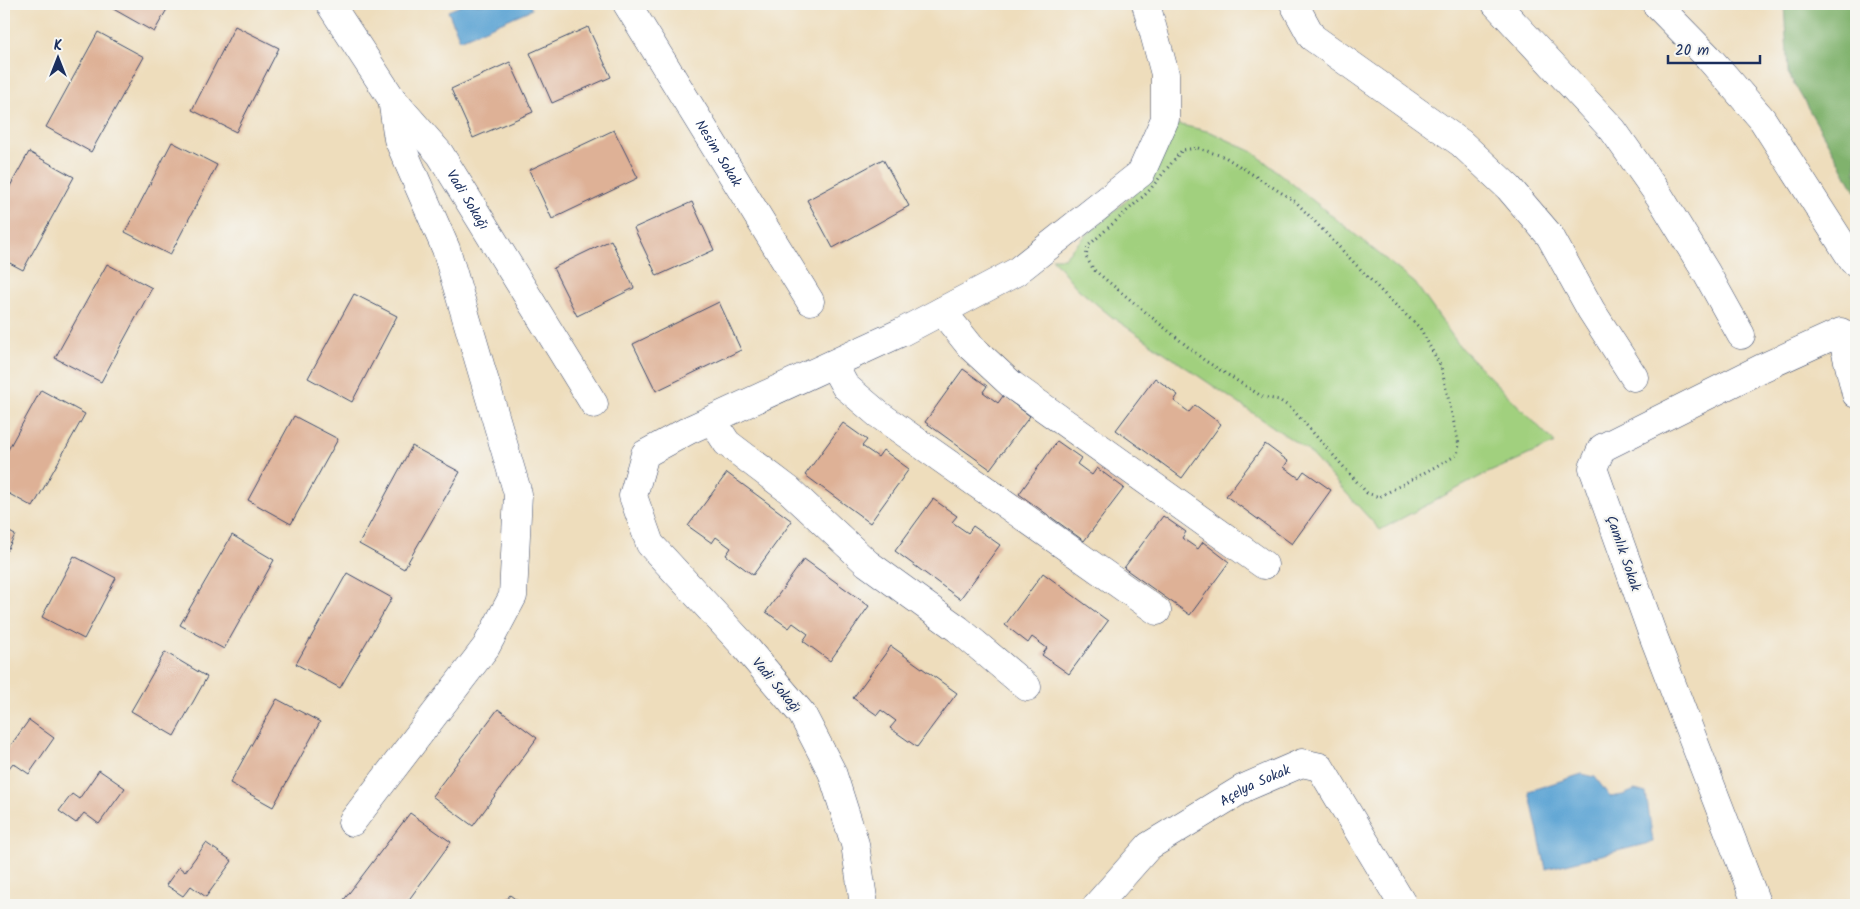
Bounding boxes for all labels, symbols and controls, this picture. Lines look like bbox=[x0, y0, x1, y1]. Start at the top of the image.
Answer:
north arrow bbox=[32, 32, 82, 82]
scale bar bbox=[1668, 32, 1760, 64]
text: K bbox=[54, 35, 63, 57]
text: 20 m bbox=[1675, 39, 1709, 63]
street label: Nesim Sokak bbox=[689, 116, 747, 192]
street label: Vadi Sokağı bbox=[440, 166, 494, 235]
street label: Çamlık Sokak bbox=[1600, 512, 1646, 595]
street label: Vadi Sokağı bbox=[746, 653, 806, 719]
street label: Açelya Sokak bbox=[1215, 759, 1295, 813]

